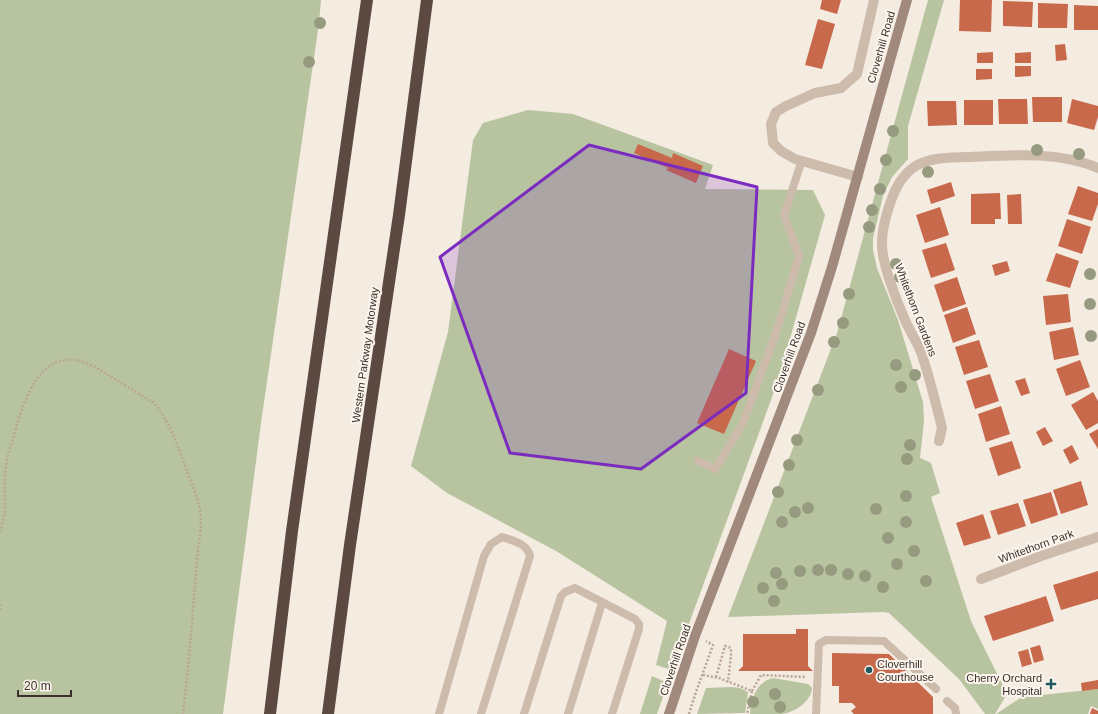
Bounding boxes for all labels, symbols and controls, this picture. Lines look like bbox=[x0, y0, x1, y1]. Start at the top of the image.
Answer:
street label: Cloverhill Road bbox=[865, 9, 897, 85]
street label: Whitethorn Gardens bbox=[893, 262, 939, 359]
street label: Western Parkway Motorway bbox=[350, 286, 381, 424]
street label: Cloverhill Road bbox=[771, 320, 807, 394]
street label: Whitethorn Park bbox=[997, 527, 1076, 565]
street label: Cloverhill Road bbox=[657, 623, 693, 697]
place label: Cloverhill Courthouse bbox=[877, 658, 934, 683]
marker: Cloverhill Courthouse bbox=[864, 665, 874, 675]
scale bar bbox=[18, 672, 71, 698]
place label: Cherry Orchard Hospital bbox=[966, 672, 1042, 697]
marker: Cherry Orchard Hospital bbox=[1045, 678, 1057, 690]
text: 20 m bbox=[24, 679, 51, 693]

